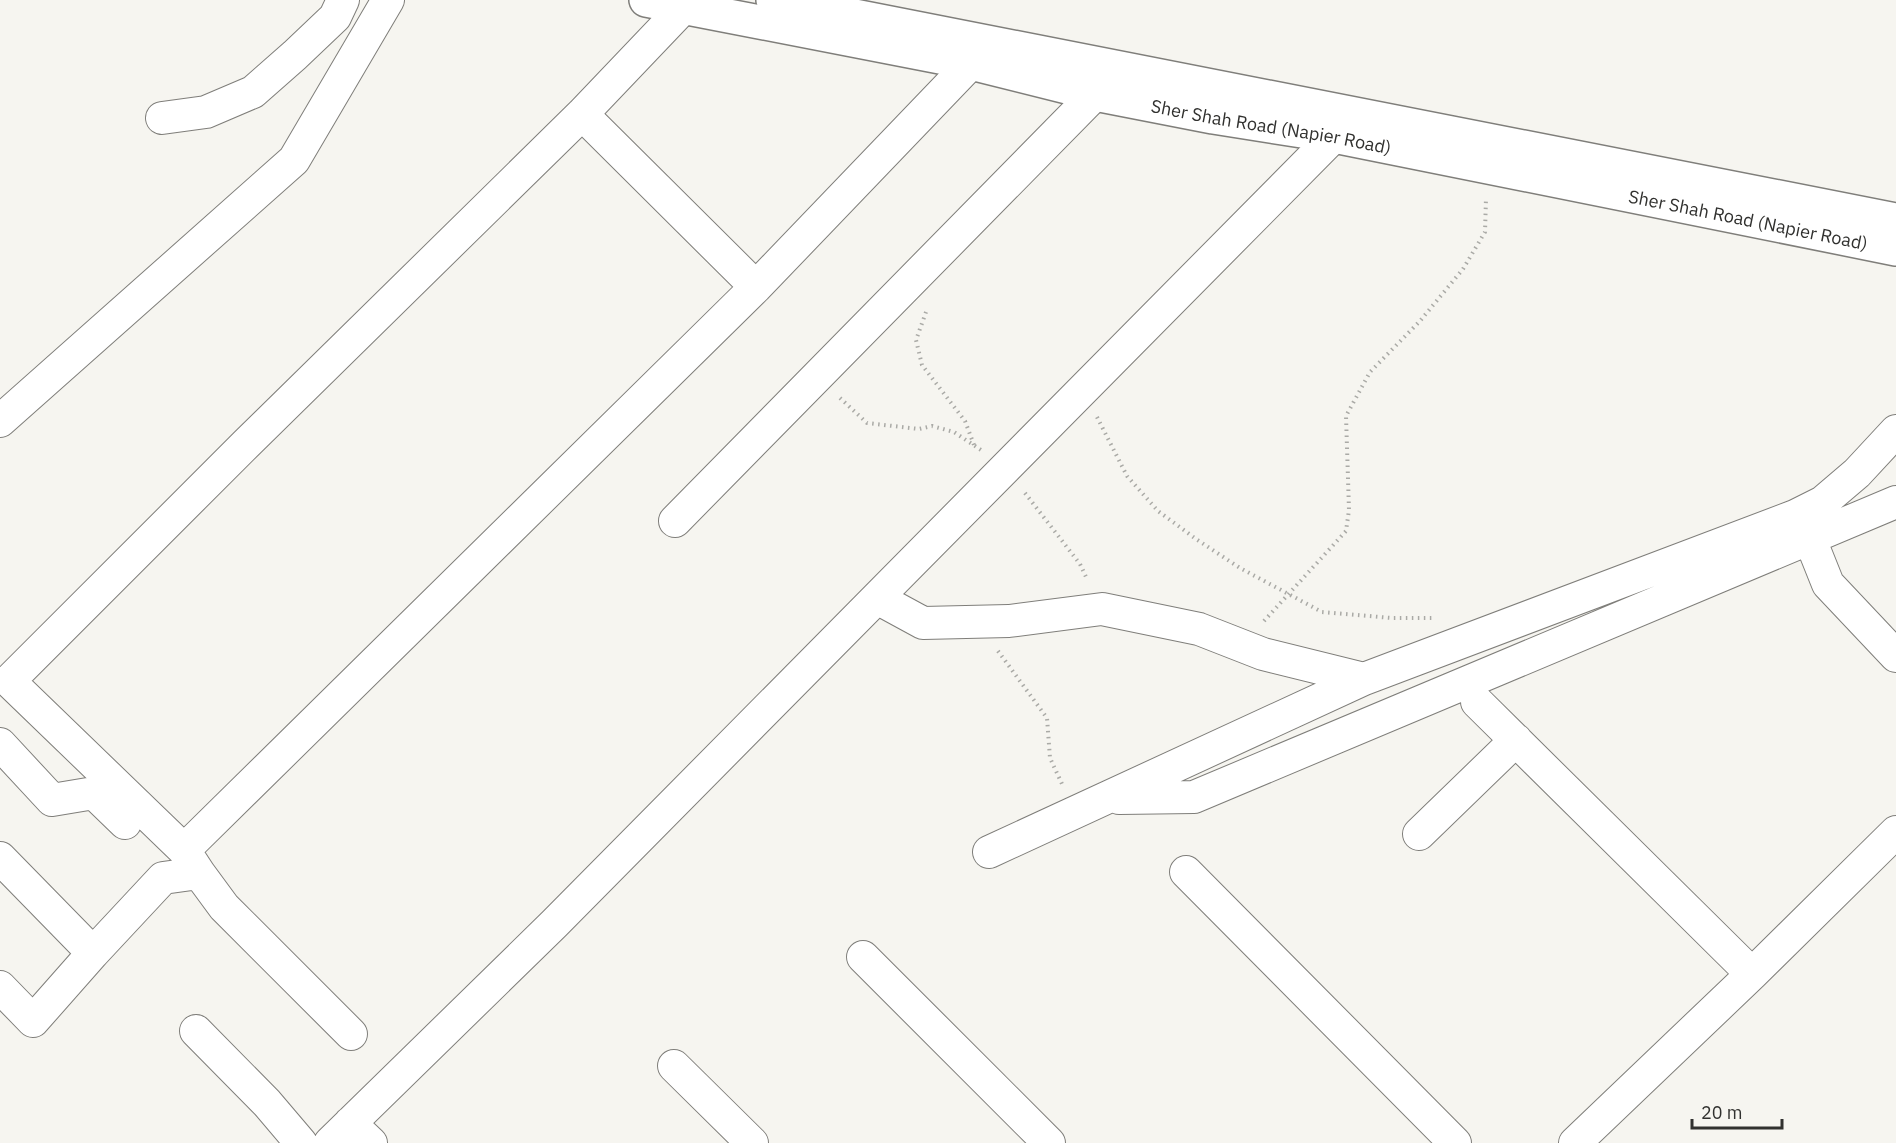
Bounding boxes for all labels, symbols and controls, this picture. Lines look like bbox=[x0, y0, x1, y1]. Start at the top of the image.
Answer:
street label: Sher Shah Road (Napier Road) bbox=[1149, 94, 1393, 159]
street label: Sher Shah Road (Napier Road) bbox=[1627, 184, 1870, 255]
scale bar bbox=[1692, 1092, 1782, 1130]
text: 20 m bbox=[1701, 1101, 1743, 1124]

